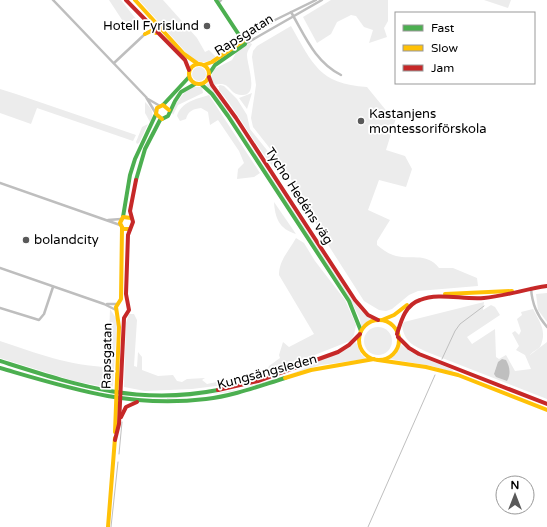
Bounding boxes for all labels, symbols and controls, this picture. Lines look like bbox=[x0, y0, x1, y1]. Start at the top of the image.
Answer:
street label: Rapsgatan bbox=[212, 11, 276, 59]
legend bbox=[395, 12, 535, 84]
place label: Hotell Fyrislund bbox=[103, 18, 199, 34]
marker: Hotell Fyrislund bbox=[202, 21, 212, 31]
text: Fast bbox=[431, 21, 455, 35]
text: Slow bbox=[431, 41, 458, 55]
text: Jam bbox=[431, 61, 454, 75]
place label: Kastanjens montessoriförskola bbox=[369, 106, 487, 137]
marker: Kastanjens montessoriförskola bbox=[356, 116, 366, 126]
street label: Tycho Hedéns väg bbox=[262, 144, 336, 248]
place label: bolandcity bbox=[34, 232, 99, 248]
marker: bolandcity bbox=[21, 235, 31, 245]
street label: Rapsgatan bbox=[98, 323, 116, 389]
street label: Kungsängsleden bbox=[215, 351, 319, 393]
north arrow bbox=[495, 475, 535, 515]
text: N bbox=[511, 479, 519, 492]

